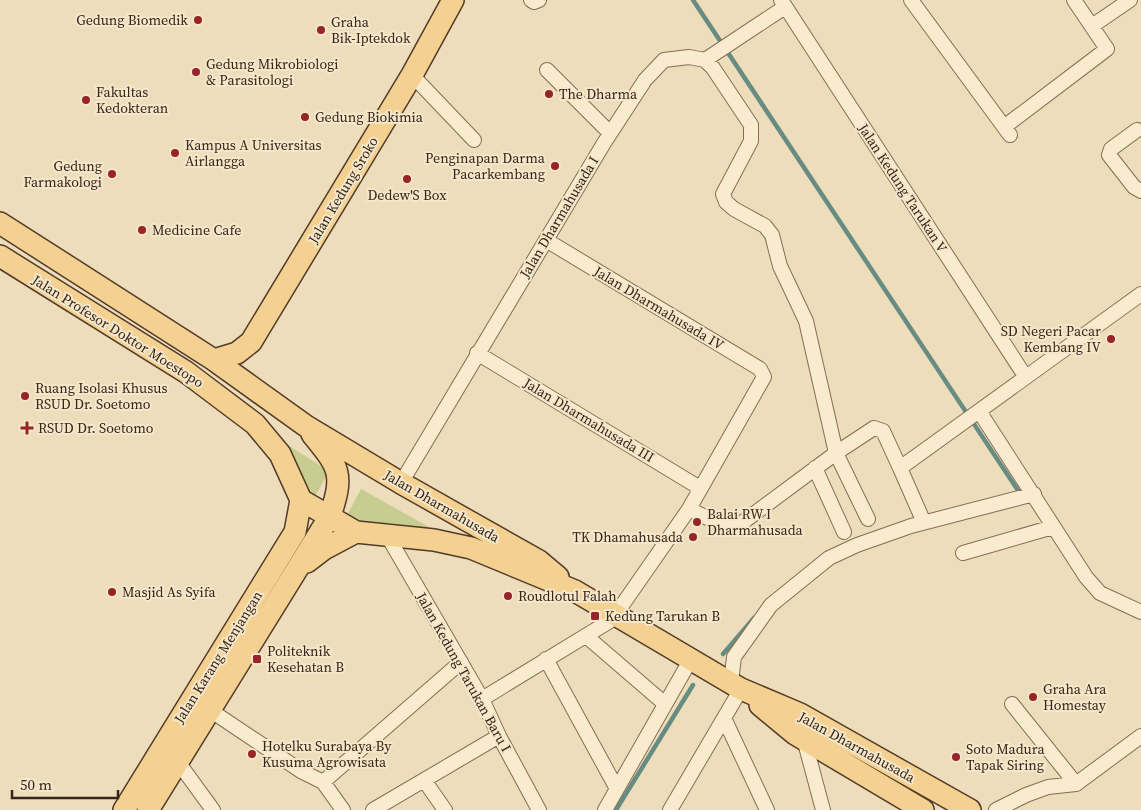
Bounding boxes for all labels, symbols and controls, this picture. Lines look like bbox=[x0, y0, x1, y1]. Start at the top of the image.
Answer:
place label: Gedung Biomedik bbox=[76, 10, 188, 30]
place label: Graha Bik-Iptekdok bbox=[331, 12, 411, 48]
marker: Gedung Biomedik bbox=[192, 14, 204, 26]
marker: Graha Bik-Iptekdok bbox=[315, 24, 327, 36]
place label: Gedung Mikrobiologi & Parasitologi bbox=[206, 54, 339, 90]
marker: Gedung Mikrobiologi & Parasitologi bbox=[190, 66, 202, 78]
place label: Fakultas Kedokteran bbox=[96, 82, 169, 118]
place label: The Dharma bbox=[559, 84, 638, 104]
marker: The Dharma bbox=[543, 88, 555, 100]
marker: Fakultas Kedokteran bbox=[80, 94, 92, 106]
place label: Gedung Biokimia bbox=[315, 107, 424, 127]
marker: Gedung Biokimia bbox=[299, 111, 311, 123]
street label: Jalan Kedung Tarukan V bbox=[853, 119, 953, 257]
street label: Jalan Kedung Sroko bbox=[303, 132, 383, 248]
place label: Kampus A Universitas Airlangga bbox=[185, 135, 322, 171]
marker: Kampus A Universitas Airlangga bbox=[169, 147, 181, 159]
place label: Penginapan Darma Pacarkembang bbox=[425, 148, 546, 184]
street label: Jalan Dharmahusada I bbox=[514, 152, 603, 283]
place label: Gedung Farmakologi bbox=[24, 156, 102, 192]
marker: Penginapan Darma Pacarkembang bbox=[549, 160, 561, 172]
marker: Gedung Farmakologi bbox=[106, 168, 118, 180]
marker: Dedew'S Box bbox=[401, 173, 413, 185]
place label: Dedew'S Box bbox=[367, 185, 447, 205]
place label: Medicine Cafe bbox=[152, 220, 241, 240]
marker: Medicine Cafe bbox=[136, 224, 148, 236]
street label: Jalan Dharmahusada IV bbox=[589, 261, 728, 355]
street label: Jalan Profesor Doktor Moestopo bbox=[27, 269, 208, 392]
place label: SD Negeri Pacar Kembang IV bbox=[1001, 321, 1102, 357]
marker: SD Negeri Pacar Kembang IV bbox=[1105, 333, 1117, 345]
street label: Jalan Dharmahusada III bbox=[519, 372, 658, 467]
place label: Ruang Isolasi Khusus RSUD Dr. Soetomo bbox=[35, 378, 168, 414]
marker: Ruang Isolasi Khusus RSUD Dr. Soetomo bbox=[19, 390, 31, 402]
place label: RSUD Dr. Soetomo bbox=[38, 418, 154, 438]
marker: RSUD Dr. Soetomo bbox=[20, 421, 34, 435]
street label: Jalan Dharmahusada bbox=[380, 464, 504, 548]
place label: Balai RW I Dharmahusada bbox=[707, 504, 803, 540]
marker: Balai RW I Dharmahusada bbox=[691, 516, 703, 528]
place label: TK Dhamahusada bbox=[572, 527, 684, 547]
marker: TK Dhamahusada bbox=[687, 531, 699, 543]
place label: Masjid As Syifa bbox=[122, 582, 217, 602]
marker: Masjid As Syifa bbox=[106, 586, 118, 598]
street label: Jalan Karang Menjangan bbox=[169, 586, 267, 728]
place label: Roudlotul Falah bbox=[518, 586, 617, 606]
street label: Jalan Kedung Tarukan Baru I bbox=[411, 588, 516, 755]
marker: Roudlotul Falah bbox=[502, 590, 514, 602]
place label: Kedung Tarukan B bbox=[605, 606, 720, 626]
marker: Kedung Tarukan B bbox=[589, 610, 601, 622]
place label: Politeknik Kesehatan B bbox=[267, 641, 344, 677]
marker: Politeknik Kesehatan B bbox=[251, 653, 263, 665]
place label: Graha Ara Homestay bbox=[1043, 679, 1107, 715]
marker: Graha Ara Homestay bbox=[1027, 691, 1039, 703]
street label: Jalan Dharmahusada bbox=[794, 706, 920, 788]
place label: Hotelku Surabaya By Kusuma Agrowisata bbox=[262, 736, 392, 772]
place label: Soto Madura Tapak Siring bbox=[966, 739, 1045, 775]
marker: Hotelku Surabaya By Kusuma Agrowisata bbox=[246, 748, 258, 760]
marker: Soto Madura Tapak Siring bbox=[950, 751, 962, 763]
scale bar bbox=[12, 768, 119, 800]
text: 50 m bbox=[20, 774, 52, 795]

